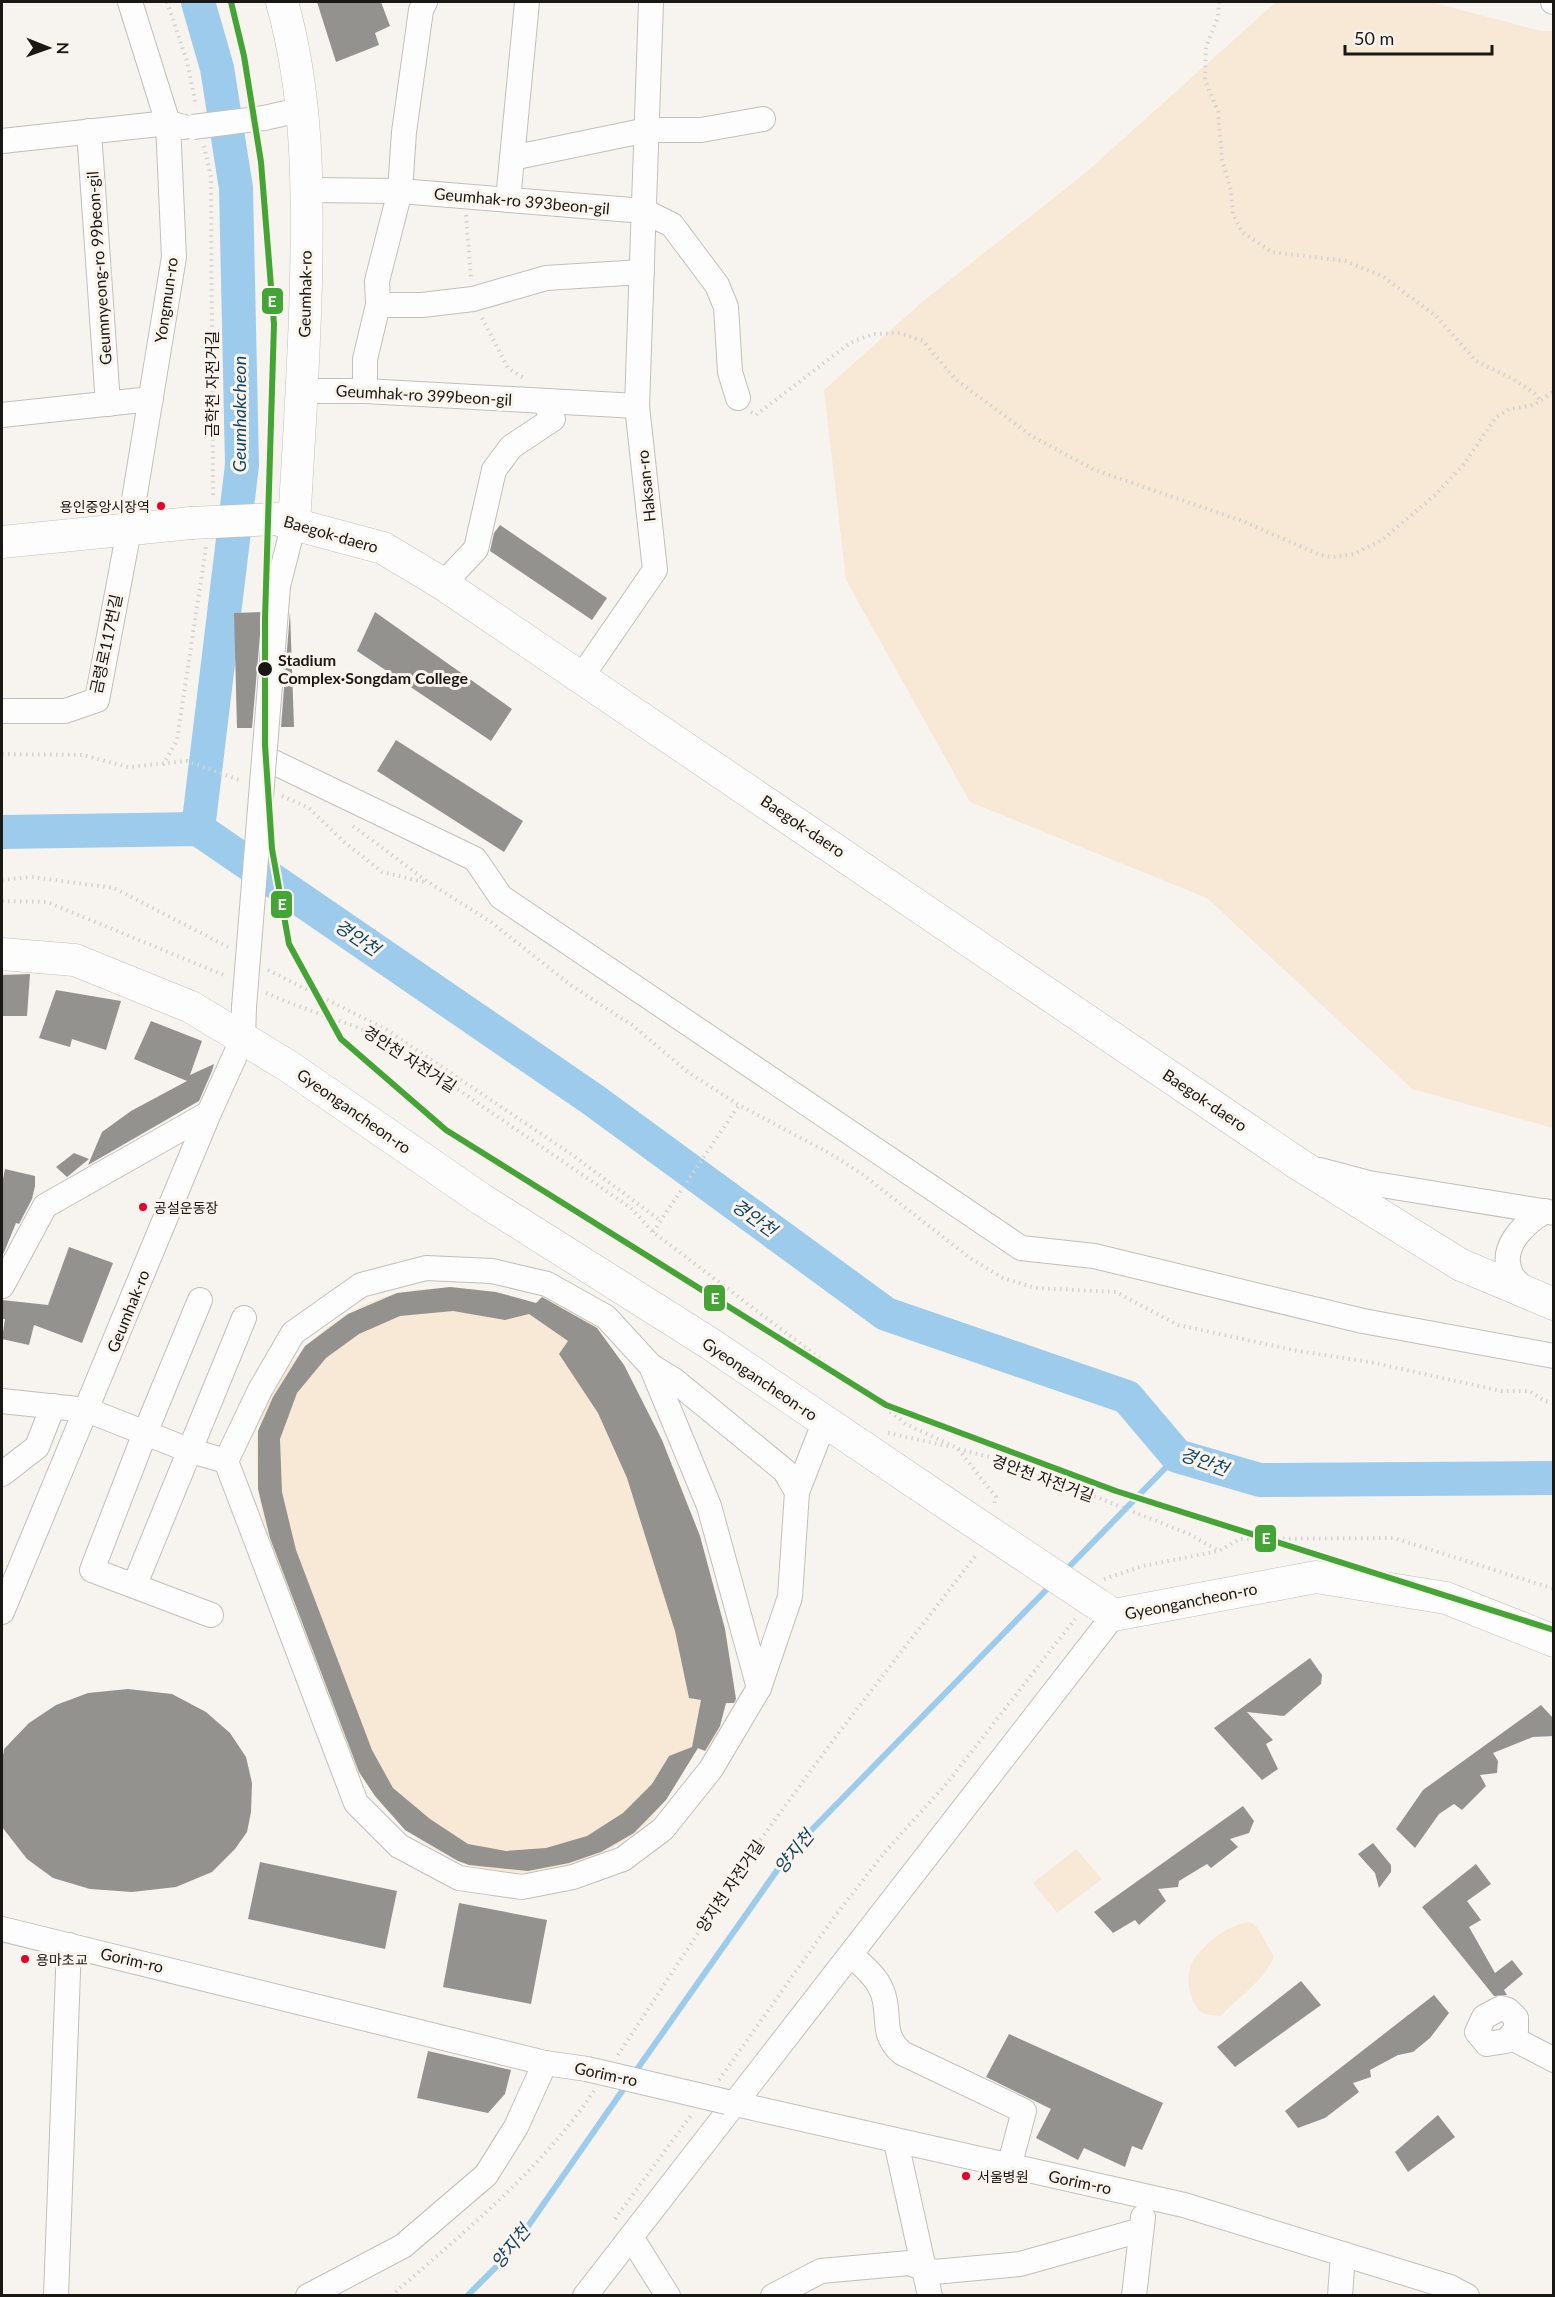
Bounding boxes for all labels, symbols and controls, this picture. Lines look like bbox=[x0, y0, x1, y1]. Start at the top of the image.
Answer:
north arrow bbox=[18, 18, 78, 78]
scale bar bbox=[1345, 18, 1492, 56]
text: 50 m bbox=[1354, 27, 1394, 49]
text: N bbox=[54, 42, 73, 55]
street label: Geumnyeong-ro 99beon-gil bbox=[82, 171, 115, 366]
street label: Geumhak-ro 393beon-gil bbox=[433, 183, 611, 218]
street label: Geumhak-ro bbox=[294, 250, 315, 338]
street label: Yongmun-ro bbox=[150, 256, 181, 344]
line badge: E bbox=[261, 287, 284, 315]
text: E bbox=[267, 291, 277, 310]
street label: 금학천 자전거길 bbox=[202, 330, 221, 438]
water label: Geumhakcheon bbox=[228, 356, 250, 472]
street label: Geumhak-ro 399beon-gil bbox=[335, 380, 513, 409]
street label: Haksan-ro bbox=[632, 449, 659, 523]
place label: 용인중앙시장역 bbox=[60, 498, 150, 515]
marker: 용인중앙시장역 bbox=[155, 500, 167, 512]
street label: Baegok-daero bbox=[282, 511, 381, 556]
street label: 금령로117번길 bbox=[86, 592, 125, 695]
place label: Stadium Complex·Songdam College bbox=[278, 650, 468, 687]
marker: Stadium Complex·Songdam College bbox=[256, 660, 274, 678]
street label: Baegok-daero bbox=[758, 790, 849, 861]
line badge: E bbox=[270, 890, 293, 919]
text: E bbox=[277, 894, 287, 913]
water label: 경안천 bbox=[331, 914, 386, 962]
street label: 경안천 자전거길 bbox=[360, 1021, 460, 1096]
street label: Gyeongancheon-ro bbox=[294, 1064, 415, 1157]
street label: Baegok-daero bbox=[1160, 1064, 1251, 1135]
water label: 경안천 bbox=[728, 1194, 783, 1242]
place label: 공설운동장 bbox=[154, 1199, 219, 1216]
marker: 공설운동장 bbox=[137, 1201, 149, 1213]
street label: Geumhak-ro bbox=[102, 1267, 153, 1355]
line badge: E bbox=[703, 1284, 726, 1312]
text: E bbox=[710, 1288, 720, 1307]
street label: Gyeongancheon-ro bbox=[699, 1333, 821, 1424]
water label: 경안천 bbox=[1177, 1442, 1234, 1481]
street label: 경안천 자전거길 bbox=[990, 1450, 1097, 1505]
line badge: E bbox=[1254, 1524, 1277, 1553]
text: E bbox=[1261, 1528, 1271, 1547]
street label: Gyeongancheon-ro bbox=[1123, 1578, 1259, 1623]
water label: 양지천 bbox=[769, 1823, 819, 1877]
street label: 양지천 자전거길 bbox=[692, 1836, 767, 1935]
street label: Gorim-ro bbox=[99, 1943, 165, 1976]
place label: 용마초교 bbox=[36, 1951, 88, 1968]
marker: 용마초교 bbox=[19, 1953, 31, 1965]
street label: Gorim-ro bbox=[573, 2058, 639, 2089]
street label: Gorim-ro bbox=[1047, 2166, 1113, 2197]
place label: 서울병원 bbox=[977, 2168, 1029, 2185]
marker: 서울병원 bbox=[960, 2170, 972, 2182]
water label: 양지천 bbox=[486, 2218, 536, 2273]

